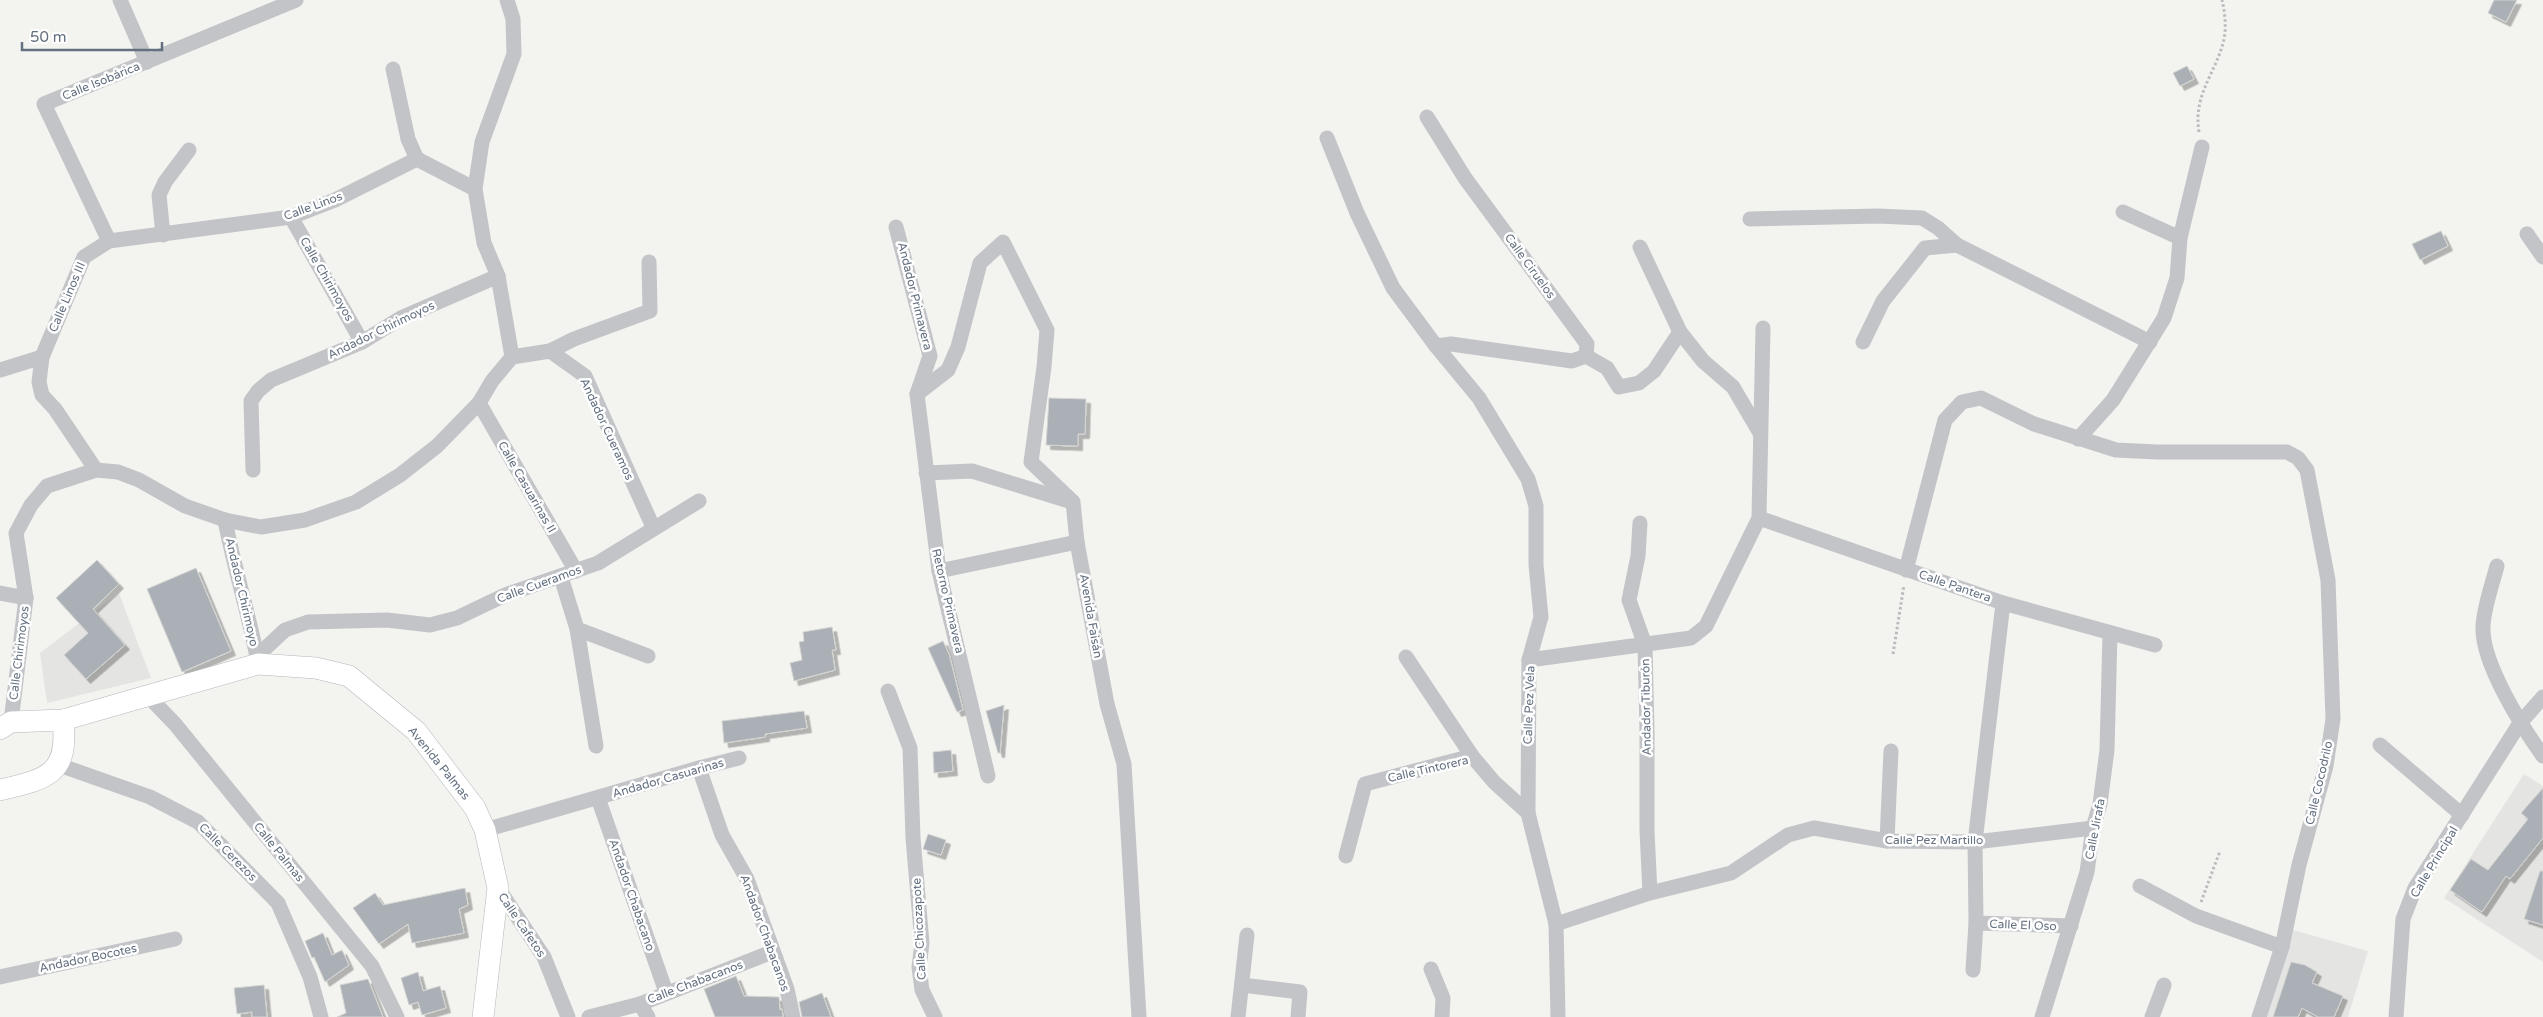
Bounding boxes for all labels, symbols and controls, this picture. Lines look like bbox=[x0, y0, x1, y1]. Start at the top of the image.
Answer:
scale bar bbox=[22, 20, 162, 52]
text: 50 m bbox=[30, 28, 67, 46]
street label: Calle Isobárica bbox=[60, 59, 142, 103]
street label: Calle Linos bbox=[282, 189, 344, 223]
street label: Calle Ciruelos bbox=[1502, 231, 1558, 301]
street label: Calle Chirimoyos bbox=[297, 234, 357, 324]
street label: Andador Primavera bbox=[895, 241, 935, 351]
street label: Calle Linos III bbox=[46, 260, 88, 334]
street label: Andador Chirimoyos bbox=[325, 298, 437, 362]
street label: Andador Cueramos bbox=[577, 376, 637, 482]
street label: Calle Casuarinas II bbox=[495, 439, 559, 535]
street label: Andador Chirimoyo bbox=[223, 536, 261, 648]
street label: Retorno Primavera bbox=[929, 547, 967, 655]
street label: Calle Cueramos bbox=[495, 562, 583, 606]
street label: Calle Pantera bbox=[1917, 567, 1993, 605]
street label: Avenida Faisán bbox=[1077, 573, 1105, 659]
street label: Calle Chirimoyos bbox=[6, 605, 32, 701]
street label: Andador Tiburón bbox=[1638, 658, 1654, 756]
street label: Calle Pez Vela bbox=[1521, 665, 1537, 745]
street label: Avenida Palmas bbox=[405, 723, 473, 803]
street label: Calle Cocodrilo bbox=[2303, 740, 2335, 826]
street label: Calle Tintorera bbox=[1386, 753, 1470, 785]
street label: Andador Casuarinas bbox=[611, 755, 726, 801]
street label: Calle Jirafa bbox=[2082, 797, 2108, 861]
street label: Calle Cerezos bbox=[196, 820, 260, 884]
street label: Calle Palmas bbox=[251, 820, 307, 885]
street label: Calle Principal bbox=[2407, 824, 2461, 900]
street label: Calle Pez Martillo bbox=[1885, 833, 1983, 847]
street label: Andador Chabacano bbox=[606, 837, 658, 953]
street label: Andador Chabacanos bbox=[737, 873, 793, 994]
street label: Calle Chicozapote bbox=[909, 877, 929, 980]
street label: Calle Cafetos bbox=[495, 890, 549, 960]
street label: Calle El Oso bbox=[1989, 917, 2057, 933]
street label: Andador Bocotes bbox=[38, 941, 138, 975]
street label: Calle Chabacanos bbox=[645, 957, 745, 1007]

